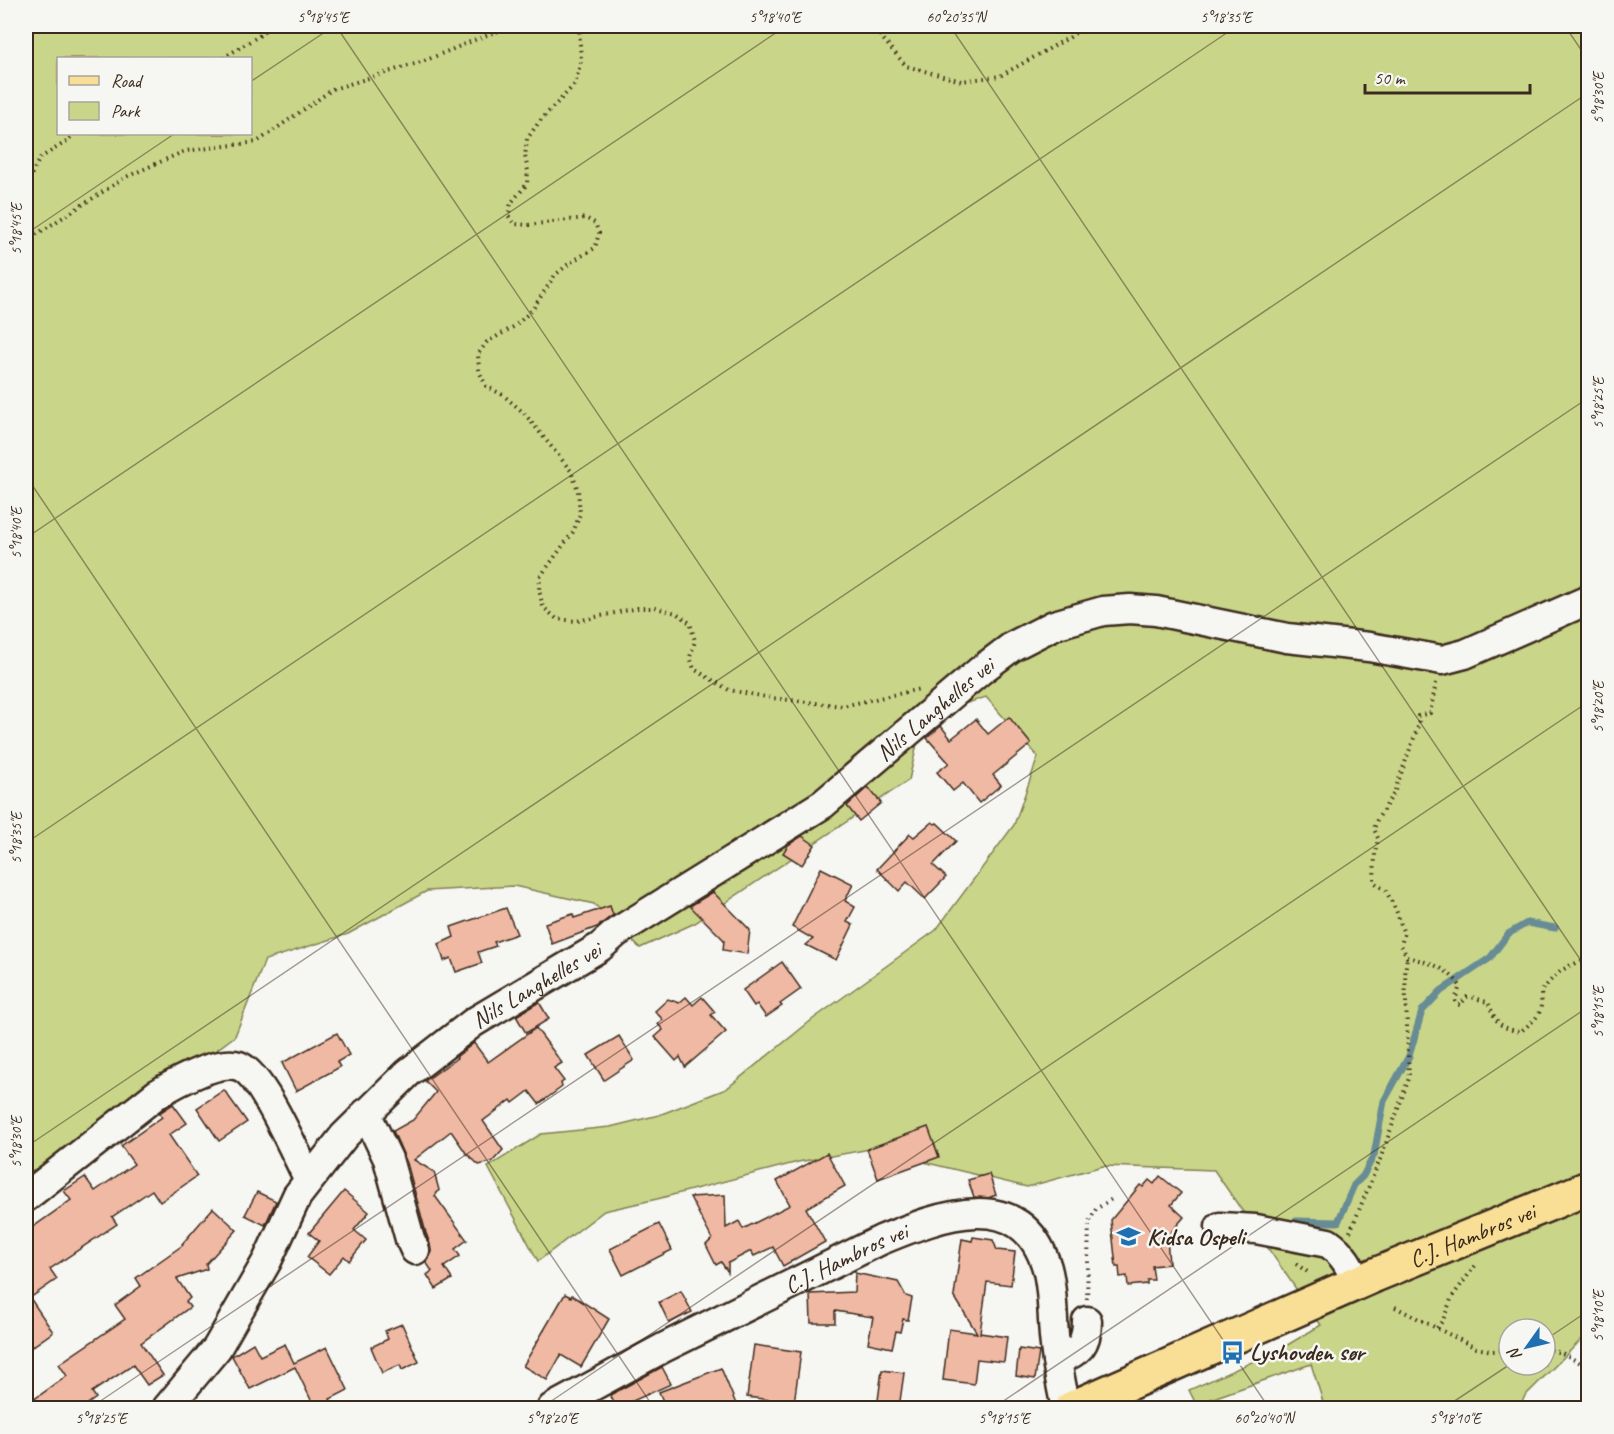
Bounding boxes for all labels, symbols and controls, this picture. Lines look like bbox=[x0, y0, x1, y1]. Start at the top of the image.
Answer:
text: 5°18'45"E bbox=[297, 8, 351, 27]
text: 5°18'40"E bbox=[749, 8, 803, 27]
text: 60°20'35"N bbox=[926, 8, 989, 27]
text: 5°18'35"E bbox=[1200, 8, 1254, 27]
legend bbox=[57, 57, 252, 135]
scale bar bbox=[1365, 57, 1530, 95]
text: 50 m bbox=[1374, 67, 1407, 89]
text: Road bbox=[111, 70, 144, 92]
text: 5°18'30"E bbox=[1589, 70, 1608, 124]
text: Park bbox=[111, 100, 141, 122]
text: 5°18'45"E bbox=[7, 201, 26, 255]
text: 5°18'25"E bbox=[1589, 375, 1608, 429]
text: 5°18'40"E bbox=[7, 505, 26, 559]
street label: Nils Langhelles vei bbox=[870, 649, 1003, 768]
text: 5°18'20"E bbox=[1589, 679, 1608, 733]
text: 5°18'35"E bbox=[7, 810, 26, 864]
street label: Nils Langhelles vei bbox=[466, 933, 610, 1035]
text: 5°18'15"E bbox=[1589, 984, 1608, 1038]
text: 5°18'30"E bbox=[7, 1114, 26, 1168]
street label: C.J. Hambros vei bbox=[1405, 1195, 1542, 1274]
street label: C.J. Hambros vei bbox=[779, 1215, 914, 1301]
place label: Kidsa Ospeli bbox=[1147, 1222, 1248, 1252]
school or university icon: Kidsa Ospeli bbox=[1116, 1224, 1142, 1250]
text: 5°18'10"E bbox=[1589, 1288, 1608, 1342]
north arrow bbox=[1497, 1317, 1557, 1377]
place label: Lyshovden sør bbox=[1250, 1337, 1367, 1367]
bus stop icon: Lyshovden sør bbox=[1219, 1339, 1245, 1365]
text: N bbox=[1503, 1343, 1526, 1365]
text: 5°18'25"E bbox=[75, 1409, 129, 1428]
text: 5°18'20"E bbox=[526, 1409, 580, 1428]
text: 5°18'15"E bbox=[978, 1409, 1032, 1428]
text: 60°20'40"N bbox=[1234, 1409, 1297, 1428]
text: 5°18'10"E bbox=[1429, 1409, 1483, 1428]

